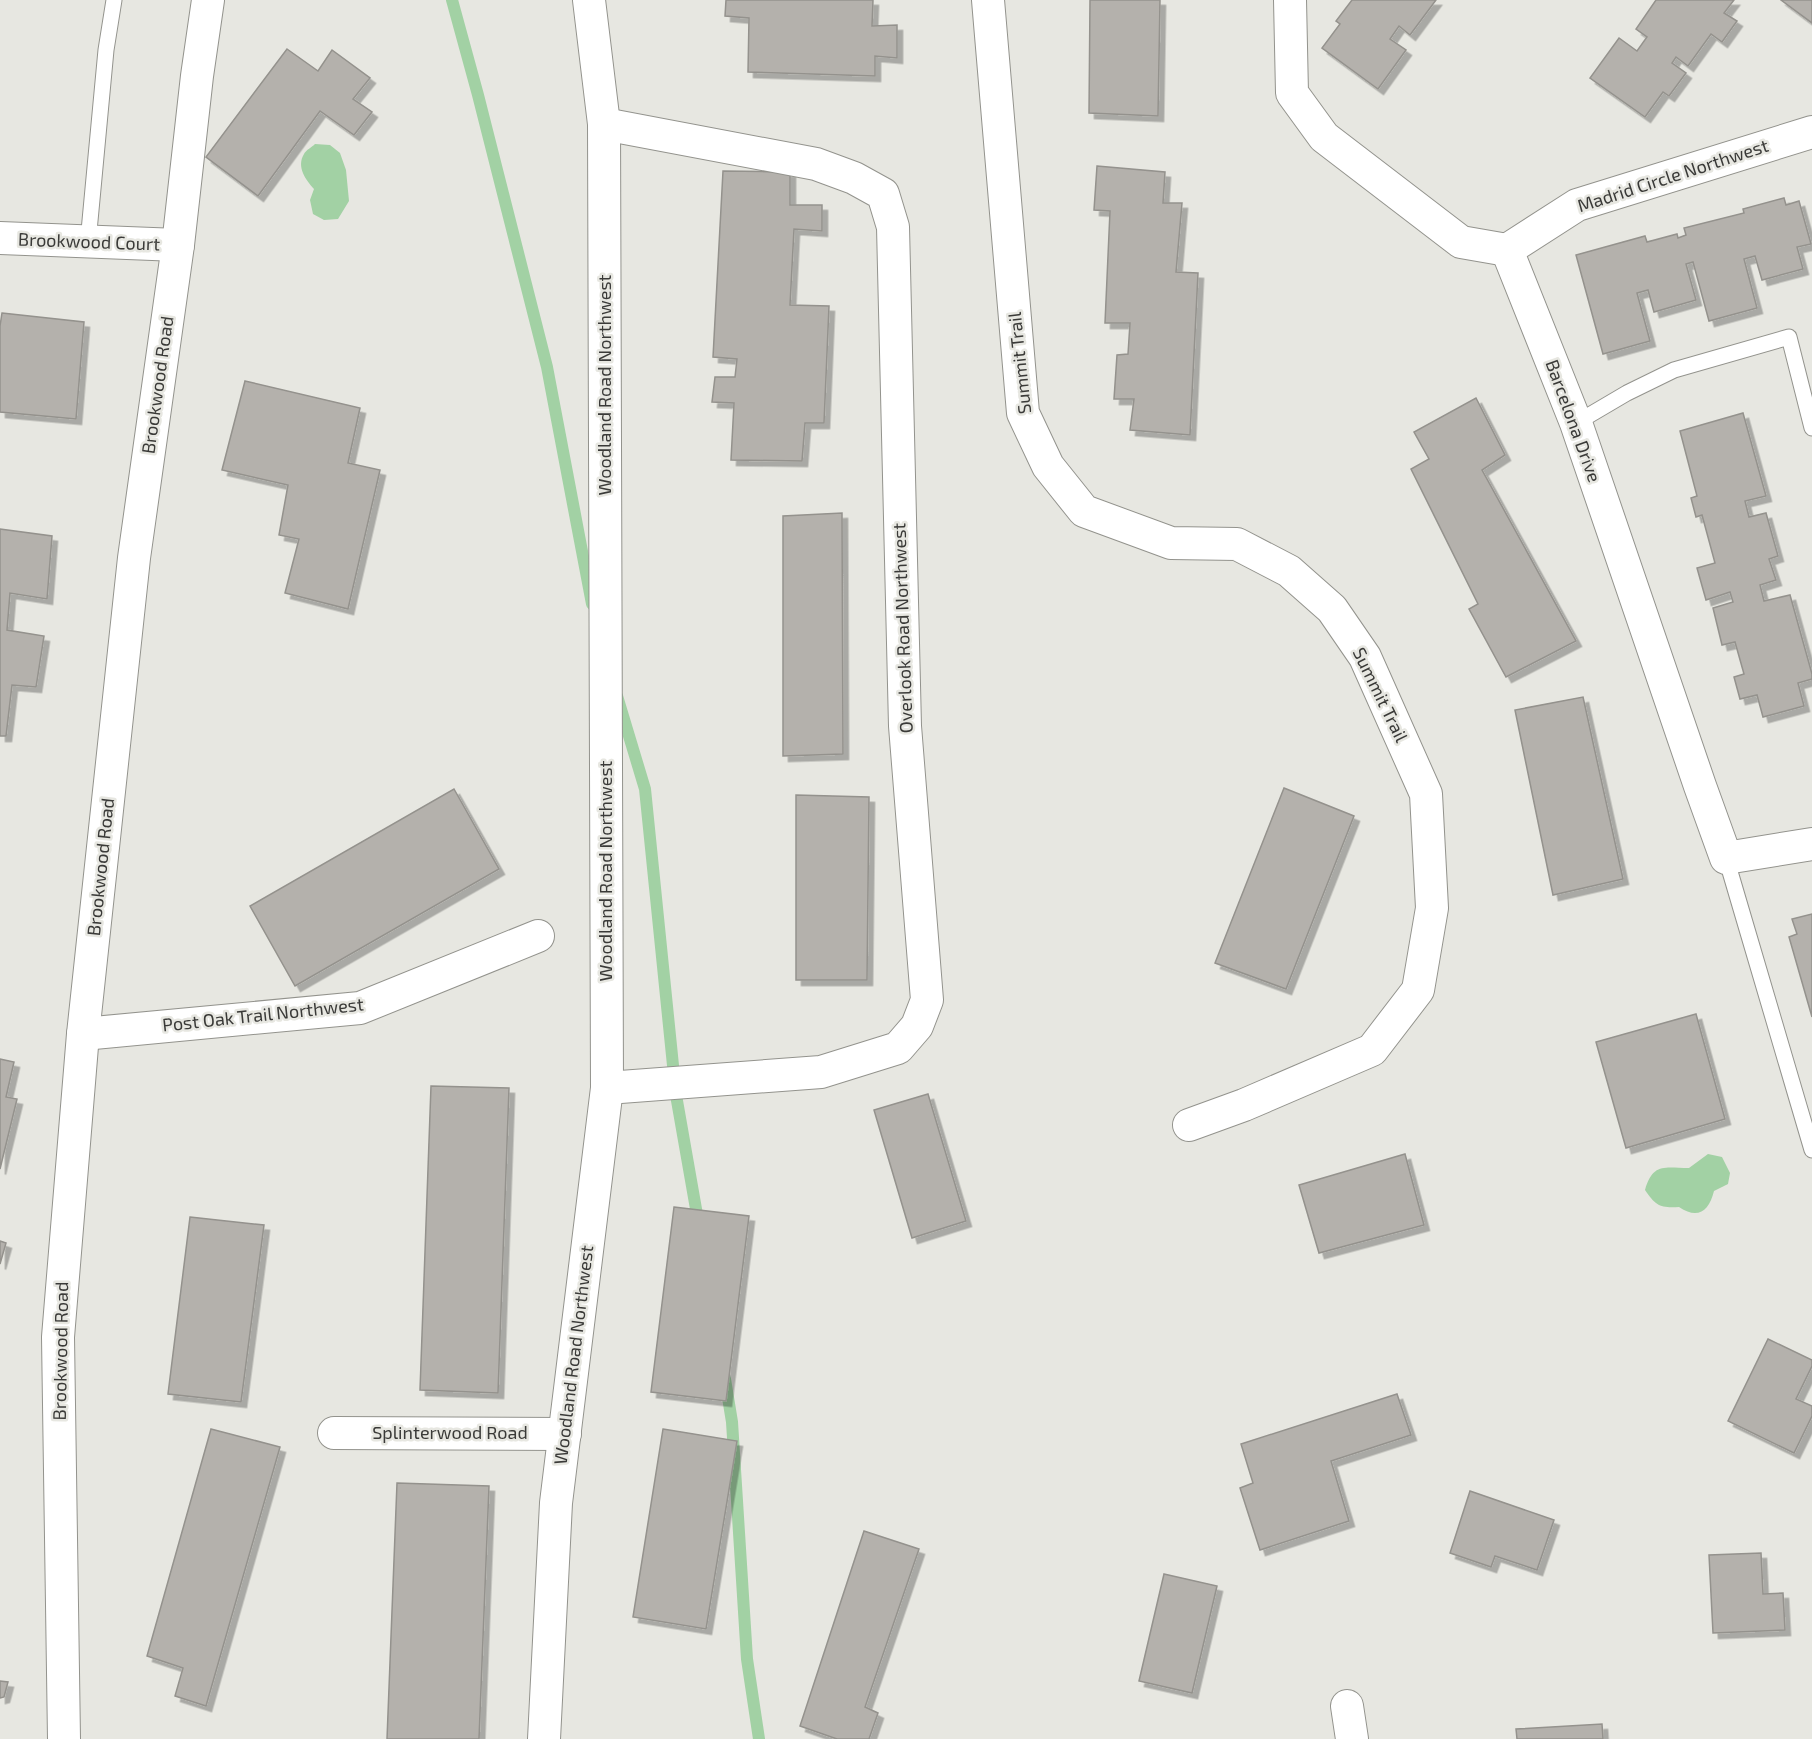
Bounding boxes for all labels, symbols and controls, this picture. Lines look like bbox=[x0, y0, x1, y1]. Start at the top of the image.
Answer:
street label: Madrid Circle Northwest bbox=[1574, 134, 1771, 216]
street label: Brookwood Court bbox=[18, 228, 161, 254]
street label: Woodland Road Northwest bbox=[593, 274, 615, 495]
street label: Summit Trail bbox=[1003, 310, 1035, 415]
street label: Brookwood Road bbox=[136, 315, 178, 455]
street label: Barcelona Drive bbox=[1542, 356, 1606, 485]
street label: Overlook Road Northwest bbox=[887, 522, 917, 734]
street label: Summit Trail bbox=[1349, 644, 1414, 746]
street label: Woodland Road Northwest bbox=[594, 760, 616, 981]
street label: Brookwood Road bbox=[82, 797, 118, 937]
street label: Post Oak Trail Northwest bbox=[161, 992, 365, 1036]
street label: Woodland Road Northwest bbox=[549, 1244, 597, 1466]
street label: Brookwood Road bbox=[48, 1281, 72, 1421]
street label: Splinterwood Road bbox=[372, 1421, 528, 1443]

